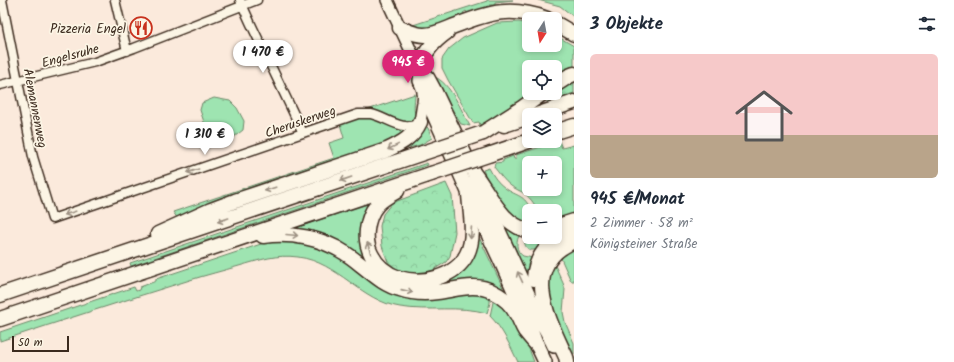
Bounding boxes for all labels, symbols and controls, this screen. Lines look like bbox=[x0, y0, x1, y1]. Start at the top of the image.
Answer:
text: 3 Objekte bbox=[590, 11, 663, 38]
north arrow bbox=[522, 12, 562, 52]
map controls bbox=[522, 12, 562, 244]
icon: filters bbox=[916, 13, 938, 35]
restaurant icon: Pizzeria Engel bbox=[128, 15, 154, 41]
place label: Pizzeria Engel bbox=[50, 19, 126, 40]
street label: Engelsruhe bbox=[39, 39, 102, 74]
pin: 1 470 € bbox=[226, 40, 300, 74]
text: 1 470 € bbox=[242, 42, 284, 63]
pin: 945 € bbox=[380, 50, 436, 84]
text: 945 € bbox=[391, 52, 425, 73]
button: locate bbox=[522, 60, 562, 100]
street label: Alemannenweg bbox=[17, 67, 53, 150]
icon: home bbox=[728, 80, 800, 152]
street label: Cheruskerweg bbox=[262, 100, 339, 144]
button: layers bbox=[522, 108, 562, 148]
pin: 1 310 € bbox=[168, 122, 242, 156]
text: 1 310 € bbox=[185, 124, 225, 145]
one-way arrow bbox=[387, 144, 399, 151]
button: + bbox=[522, 156, 562, 196]
one-way arrow bbox=[187, 168, 200, 175]
one-way arrow bbox=[341, 175, 353, 183]
one-way arrow bbox=[263, 186, 276, 193]
text: 945 €/Monat bbox=[590, 186, 685, 213]
button: − bbox=[522, 204, 562, 244]
one-way arrow bbox=[63, 210, 76, 217]
text: 2 Zimmer · 58 m² bbox=[590, 213, 693, 234]
one-way arrow bbox=[217, 217, 230, 224]
one-way arrow bbox=[467, 226, 474, 239]
one-way arrow bbox=[285, 232, 298, 239]
text: Königsteiner Straße bbox=[590, 234, 697, 255]
one-way arrow bbox=[365, 242, 372, 255]
one-way arrow bbox=[516, 271, 523, 283]
one-way arrow bbox=[400, 287, 413, 295]
scale bar bbox=[12, 334, 69, 353]
text: 50 m bbox=[18, 334, 43, 352]

